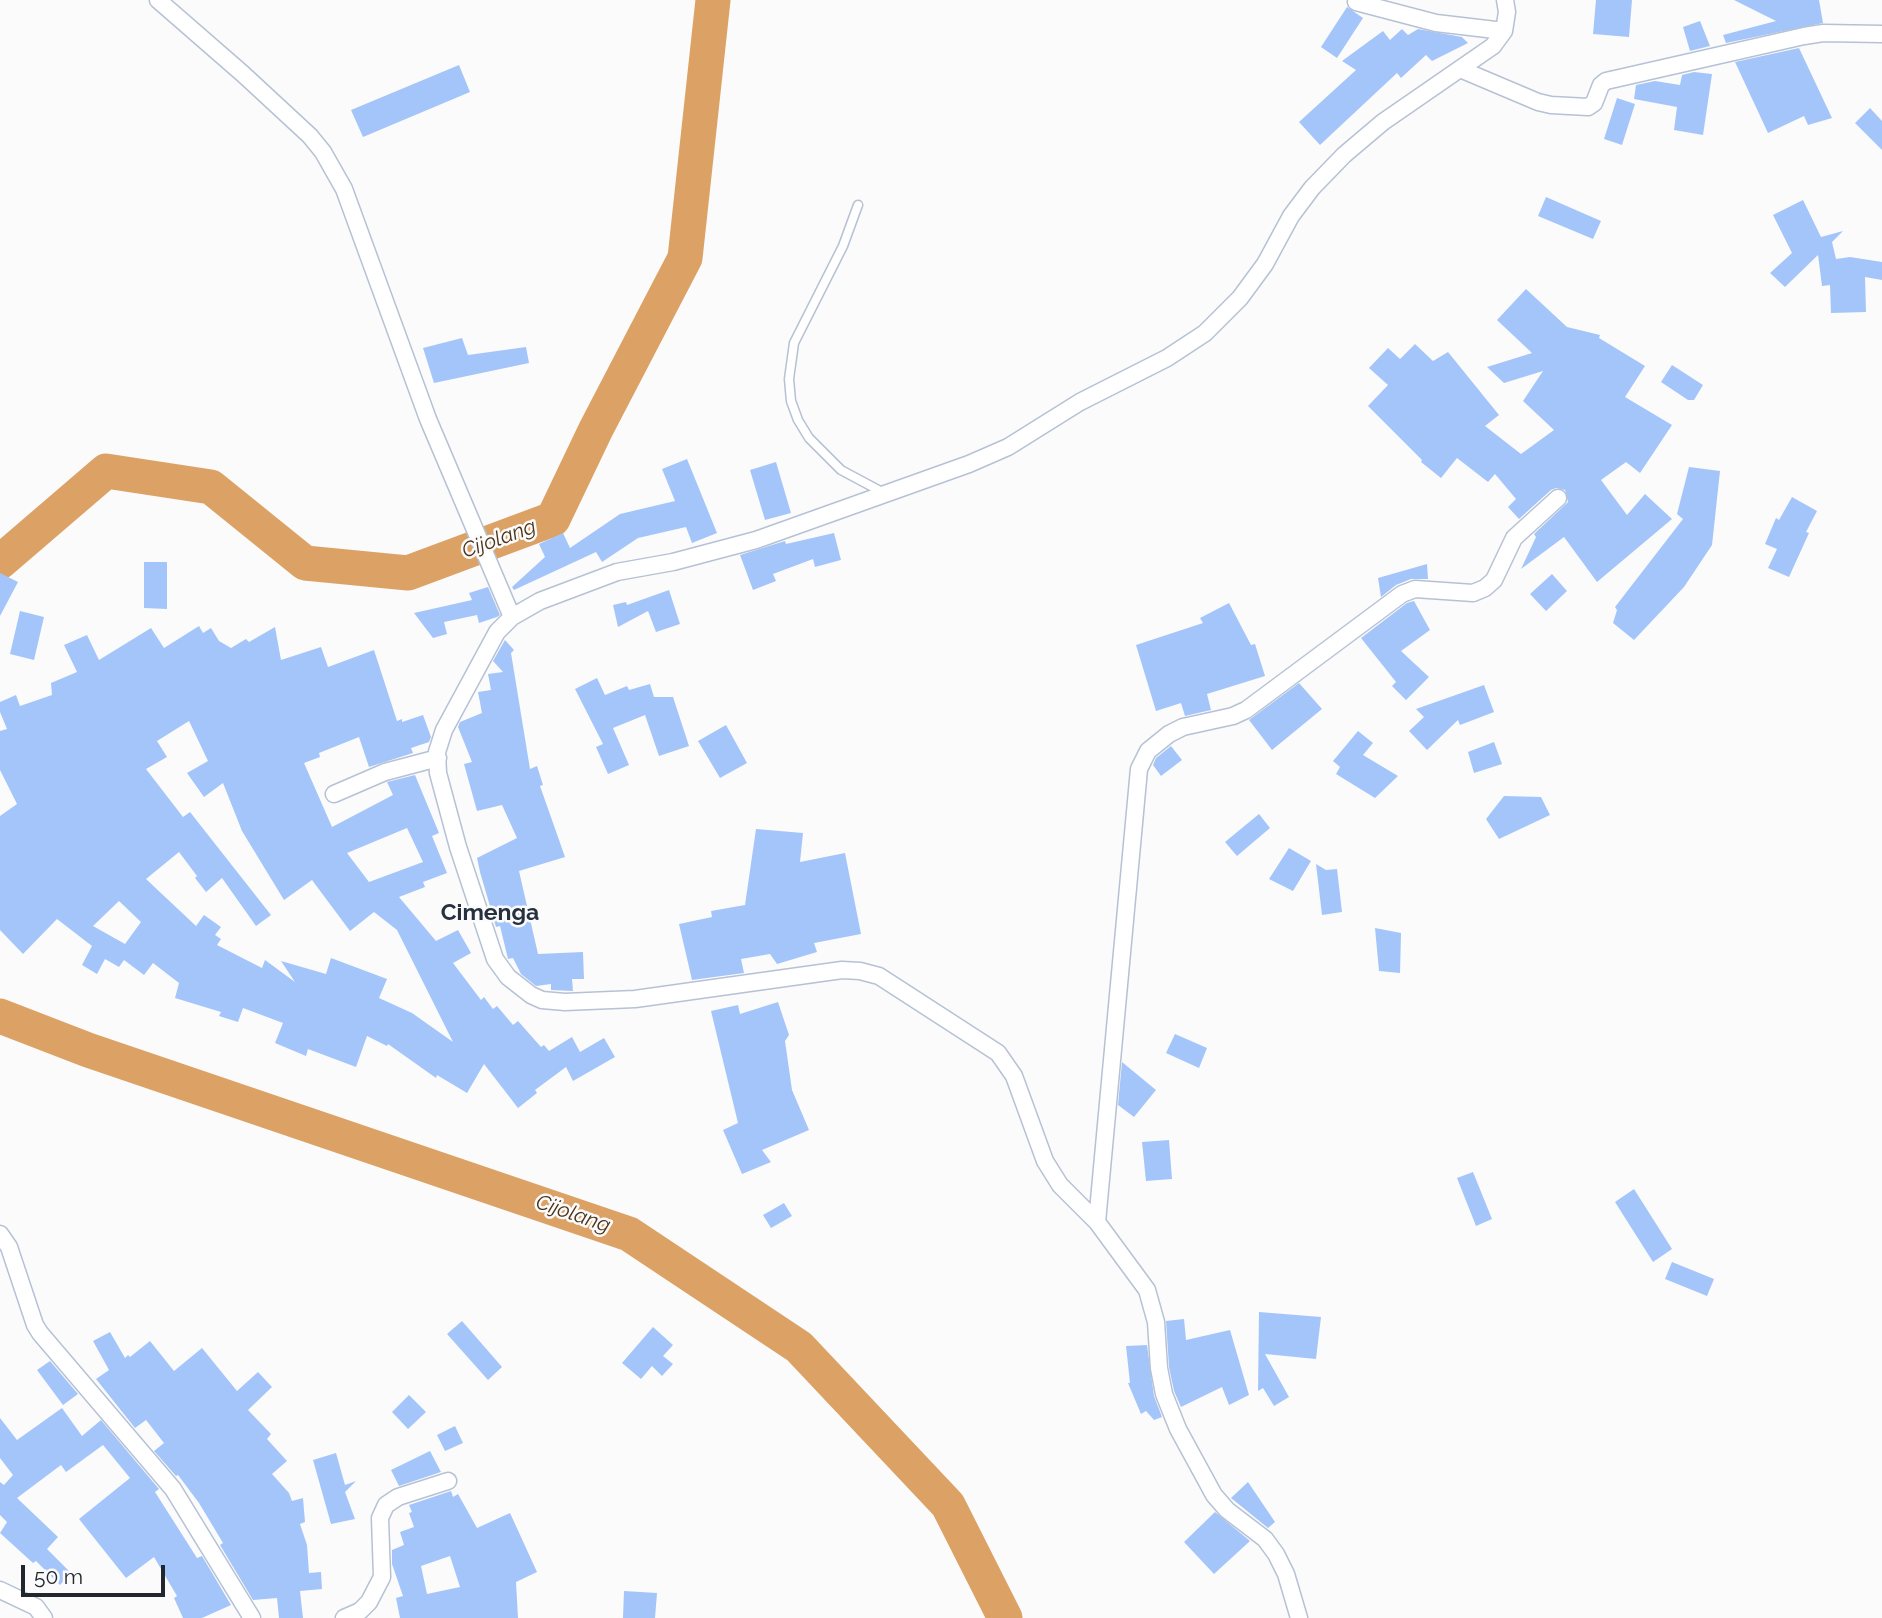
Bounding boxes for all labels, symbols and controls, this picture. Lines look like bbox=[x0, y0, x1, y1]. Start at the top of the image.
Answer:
water label: Cijolang bbox=[458, 514, 540, 564]
district label: Cimenga bbox=[441, 899, 539, 927]
water label: Cijolang bbox=[532, 1190, 614, 1238]
scale bar bbox=[24, 1552, 168, 1596]
text: 50 m bbox=[34, 1564, 83, 1589]

